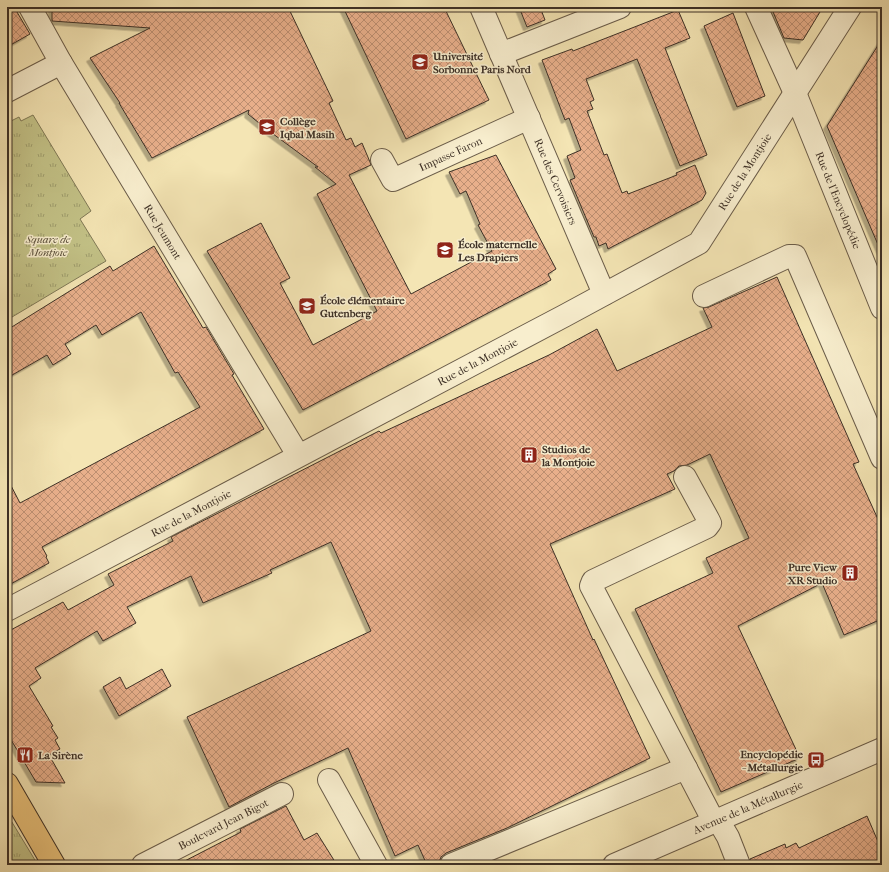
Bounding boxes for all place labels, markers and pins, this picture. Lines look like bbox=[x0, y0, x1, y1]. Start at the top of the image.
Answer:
place label: Université Sorbonne Paris Nord bbox=[432, 50, 532, 76]
school or university icon: Université Sorbonne Paris Nord bbox=[410, 52, 430, 72]
place label: Collège Iqbal Masih bbox=[280, 115, 336, 141]
school or university icon: Collège Iqbal Masih bbox=[257, 117, 277, 137]
place label: École maternelle Les Drapiers bbox=[458, 238, 538, 264]
school or university icon: École maternelle Les Drapiers bbox=[435, 240, 455, 260]
place label: École élémentaire Gutenberg bbox=[320, 294, 405, 320]
school or university icon: École élémentaire Gutenberg bbox=[297, 296, 317, 316]
place label: Studios de la Montjoie bbox=[541, 443, 596, 469]
building icon: Studios de la Montjoie bbox=[519, 445, 539, 465]
place label: Pure View XR Studio bbox=[787, 561, 838, 587]
building icon: Pure View XR Studio bbox=[840, 563, 860, 583]
restaurant icon: La Sirène bbox=[15, 745, 35, 765]
place label: Encyclopédie - Métallurgie bbox=[740, 748, 804, 774]
place label: La Sirène bbox=[38, 749, 83, 762]
bus stop icon: Encyclopédie - Métallurgie bbox=[806, 750, 826, 770]

